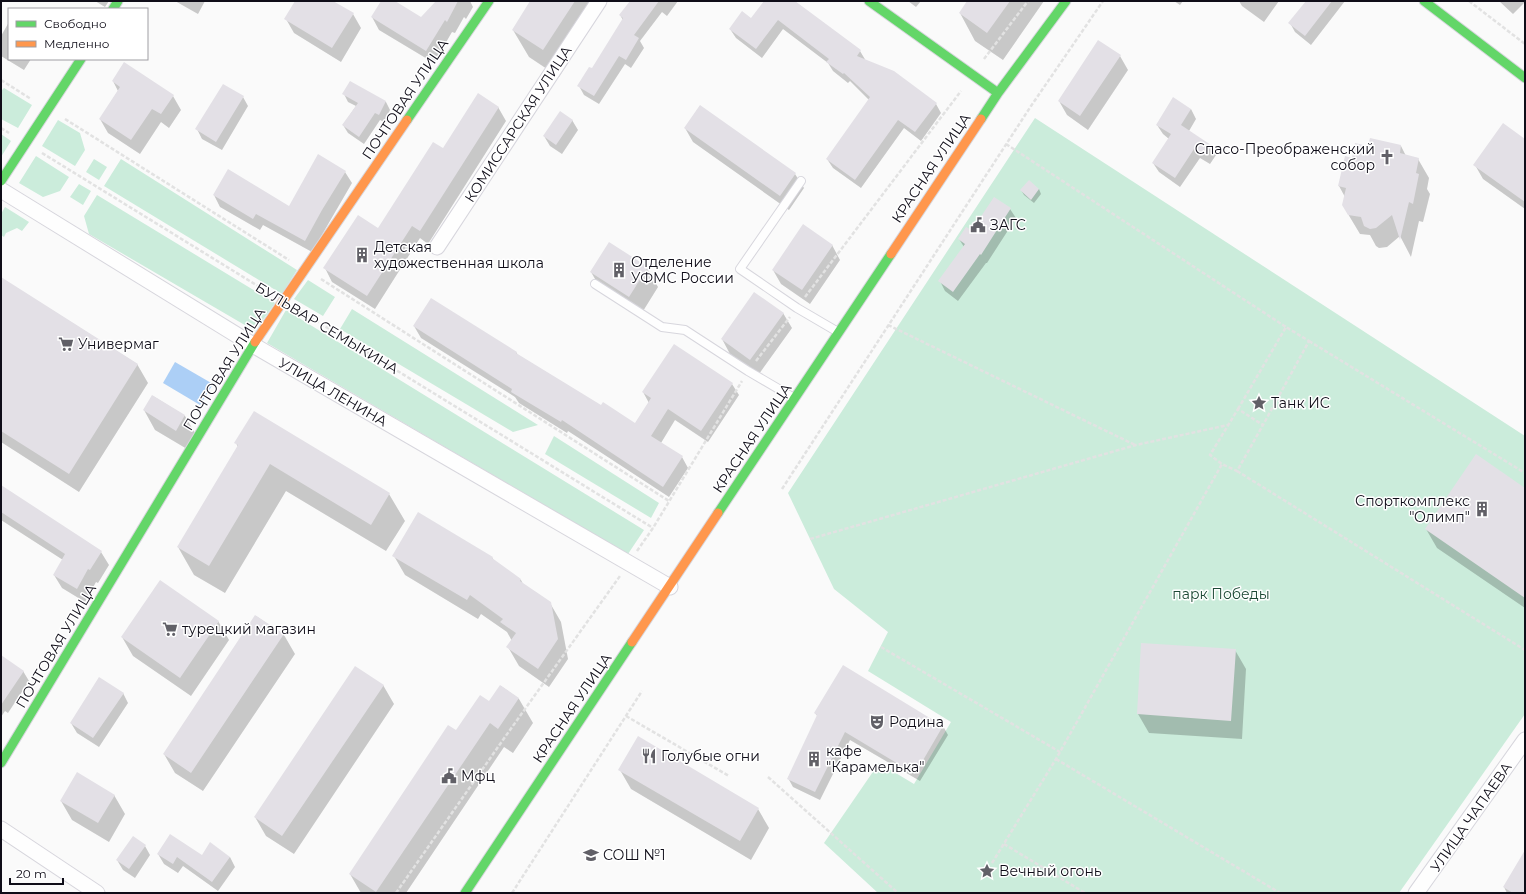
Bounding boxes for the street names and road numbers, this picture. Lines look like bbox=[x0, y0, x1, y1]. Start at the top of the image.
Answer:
street label: ПОЧТОВАЯ УЛИЦА bbox=[358, 35, 452, 163]
street label: КОМИССАРСКАЯ УЛИЦА bbox=[461, 42, 576, 206]
street label: КРАСНАЯ УЛИЦА bbox=[888, 109, 975, 226]
street label: БУЛЬВАР СЕМЫКИНА bbox=[252, 278, 402, 378]
street label: ПОЧТОВАЯ УЛИЦА bbox=[179, 304, 269, 434]
street label: УЛИЦА ЛЕНИНА bbox=[275, 354, 391, 431]
street label: КРАСНАЯ УЛИЦА bbox=[709, 379, 796, 496]
street label: ПОЧТОВАЯ УЛИЦА bbox=[12, 580, 100, 711]
street label: КРАСНАЯ УЛИЦА bbox=[529, 649, 616, 766]
street label: УЛИЦА ЧАПАЕВА bbox=[1426, 758, 1516, 875]

